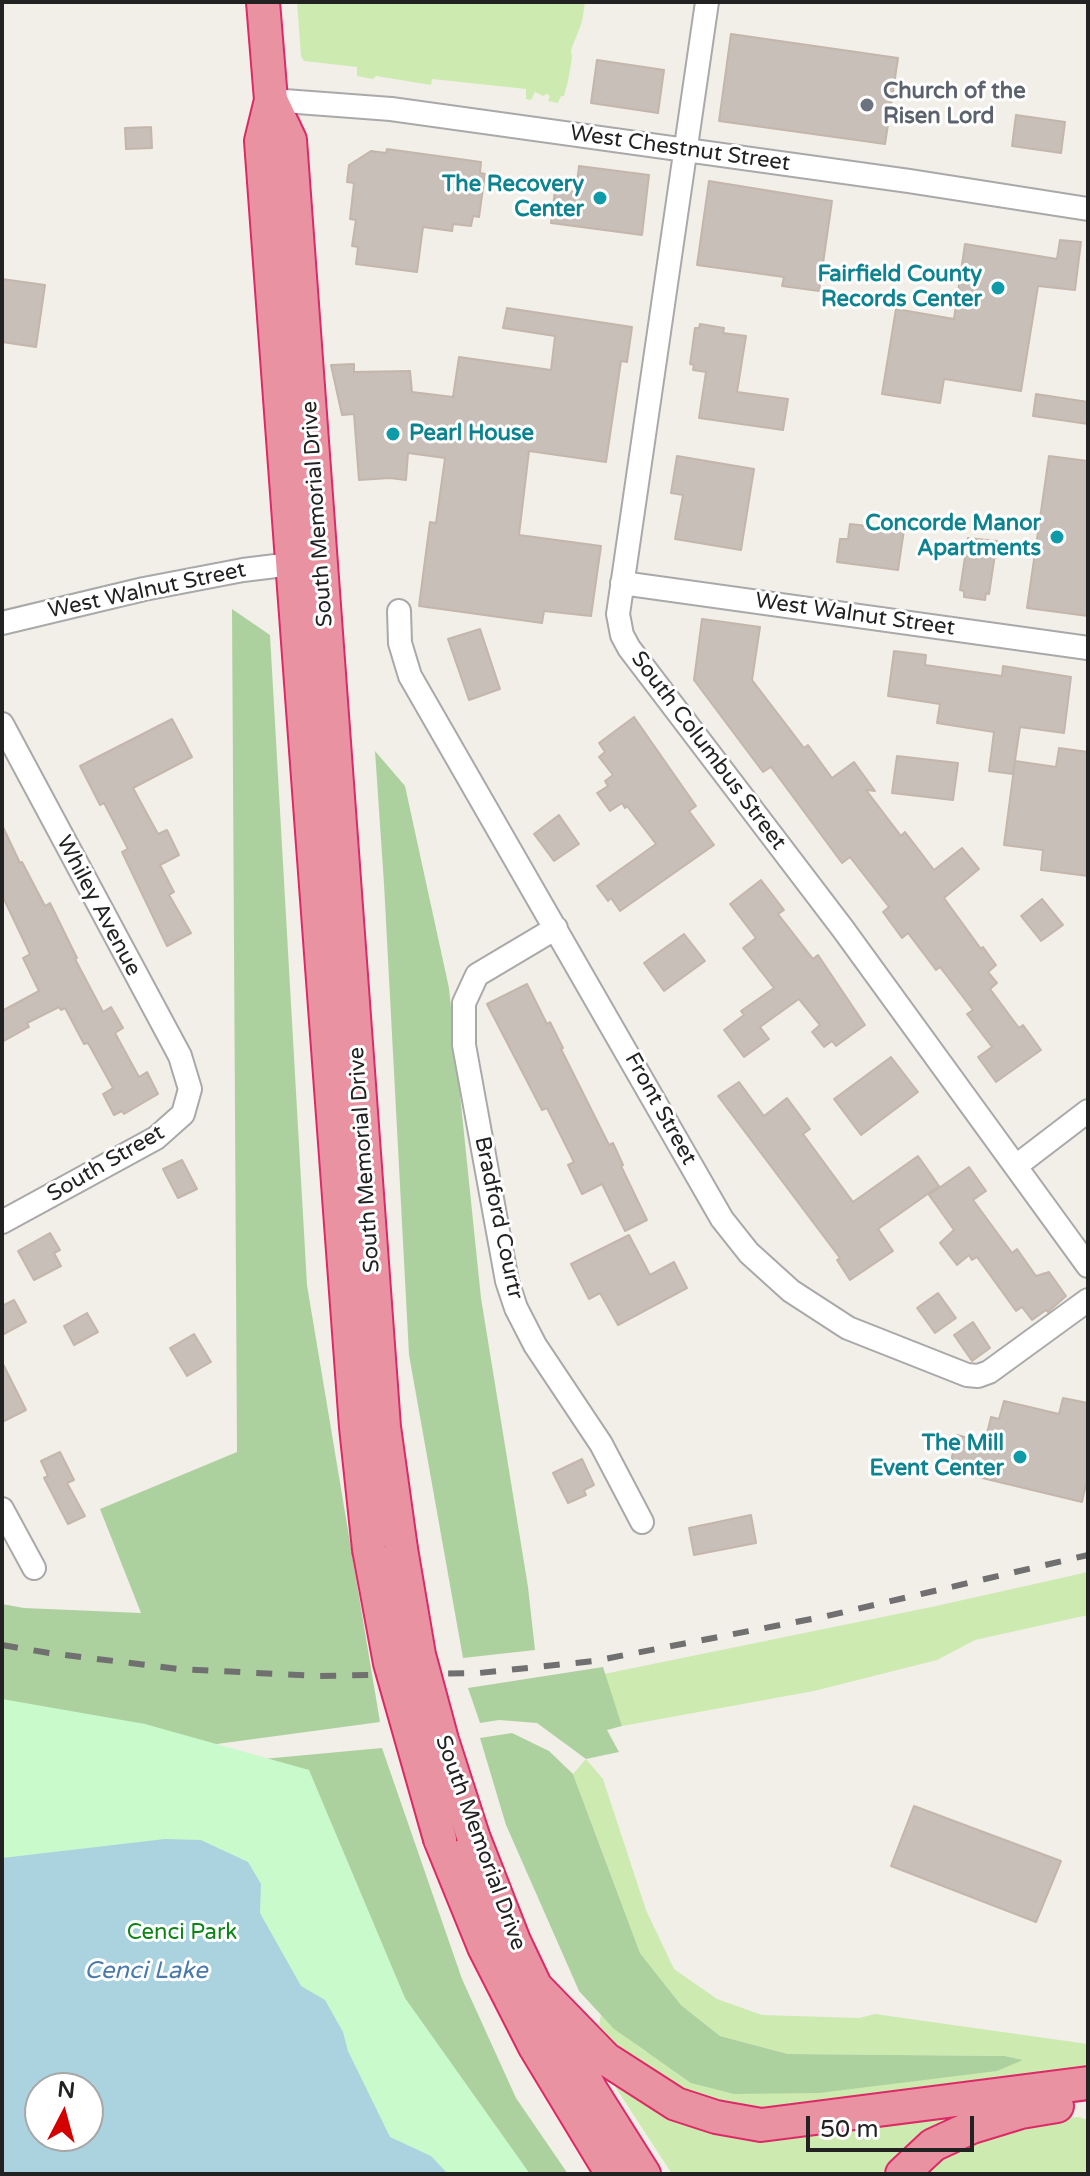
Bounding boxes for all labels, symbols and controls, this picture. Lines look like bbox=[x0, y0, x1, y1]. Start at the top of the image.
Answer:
place label: Church of the Risen Lord bbox=[883, 79, 1026, 130]
marker: Church of the Risen Lord bbox=[858, 96, 876, 114]
street label: West Chestnut Street bbox=[568, 120, 792, 178]
place label: The Recovery Center bbox=[442, 172, 584, 224]
marker: The Recovery Center bbox=[591, 189, 609, 207]
place label: Fairfield County Records Center bbox=[818, 262, 982, 314]
marker: Fairfield County Records Center bbox=[989, 279, 1007, 297]
street label: South Memorial Drive bbox=[297, 400, 339, 628]
place label: Pearl House bbox=[409, 421, 534, 447]
marker: Pearl House bbox=[384, 425, 402, 443]
place label: Concorde Manor Apartments bbox=[865, 511, 1041, 562]
marker: Concorde Manor Apartments bbox=[1048, 528, 1066, 546]
street label: West Walnut Street bbox=[46, 557, 248, 625]
street label: West Walnut Street bbox=[754, 588, 956, 642]
street label: South Columbus Street bbox=[625, 647, 791, 855]
street label: Whiley Avenue bbox=[50, 831, 146, 981]
street label: South Memorial Drive bbox=[344, 1046, 386, 1274]
street label: Front Street bbox=[618, 1048, 702, 1170]
street label: South Street bbox=[43, 1120, 169, 1208]
street label: Bradford Courtr bbox=[468, 1134, 528, 1302]
place label: The Mill Event Center bbox=[869, 1431, 1004, 1482]
marker: The Mill Event Center bbox=[1011, 1448, 1029, 1466]
street label: South Memorial Drive bbox=[429, 1732, 531, 1954]
park label: Cenci Park bbox=[127, 1920, 237, 1946]
water label: Cenci Lake bbox=[84, 1958, 208, 1986]
north arrow bbox=[24, 2072, 104, 2152]
text: N bbox=[56, 2076, 76, 2104]
scale bar bbox=[810, 2100, 978, 2150]
text: 50 m bbox=[820, 2115, 878, 2144]

